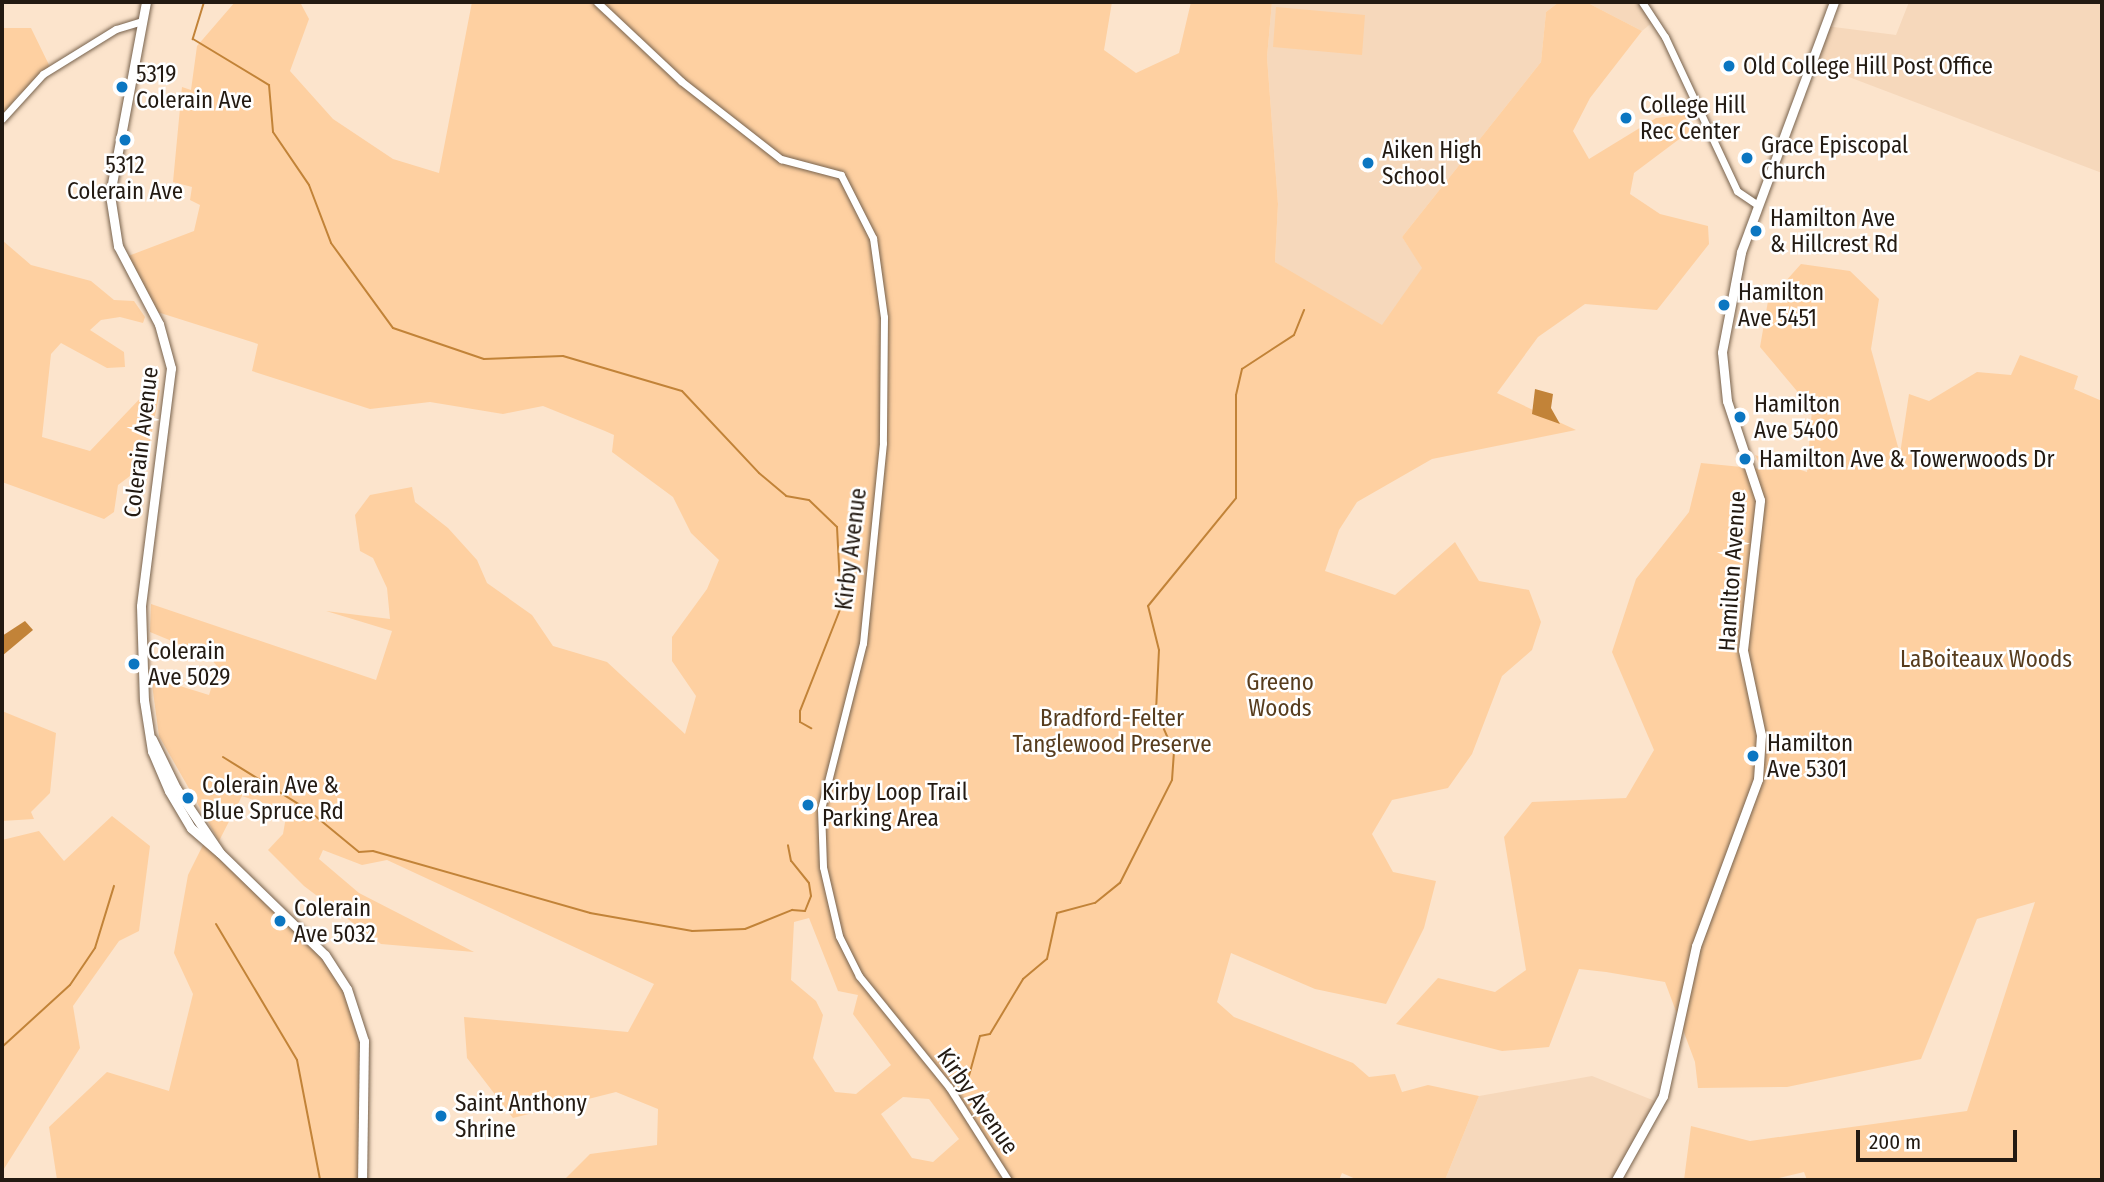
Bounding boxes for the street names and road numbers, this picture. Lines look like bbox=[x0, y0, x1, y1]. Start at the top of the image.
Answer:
street label: Colerain Avenue bbox=[118, 365, 164, 519]
street label: Kirby Avenue bbox=[830, 486, 872, 612]
street label: Hamilton Avenue bbox=[1713, 490, 1751, 652]
street label: Kirby Avenue bbox=[931, 1043, 1025, 1159]

